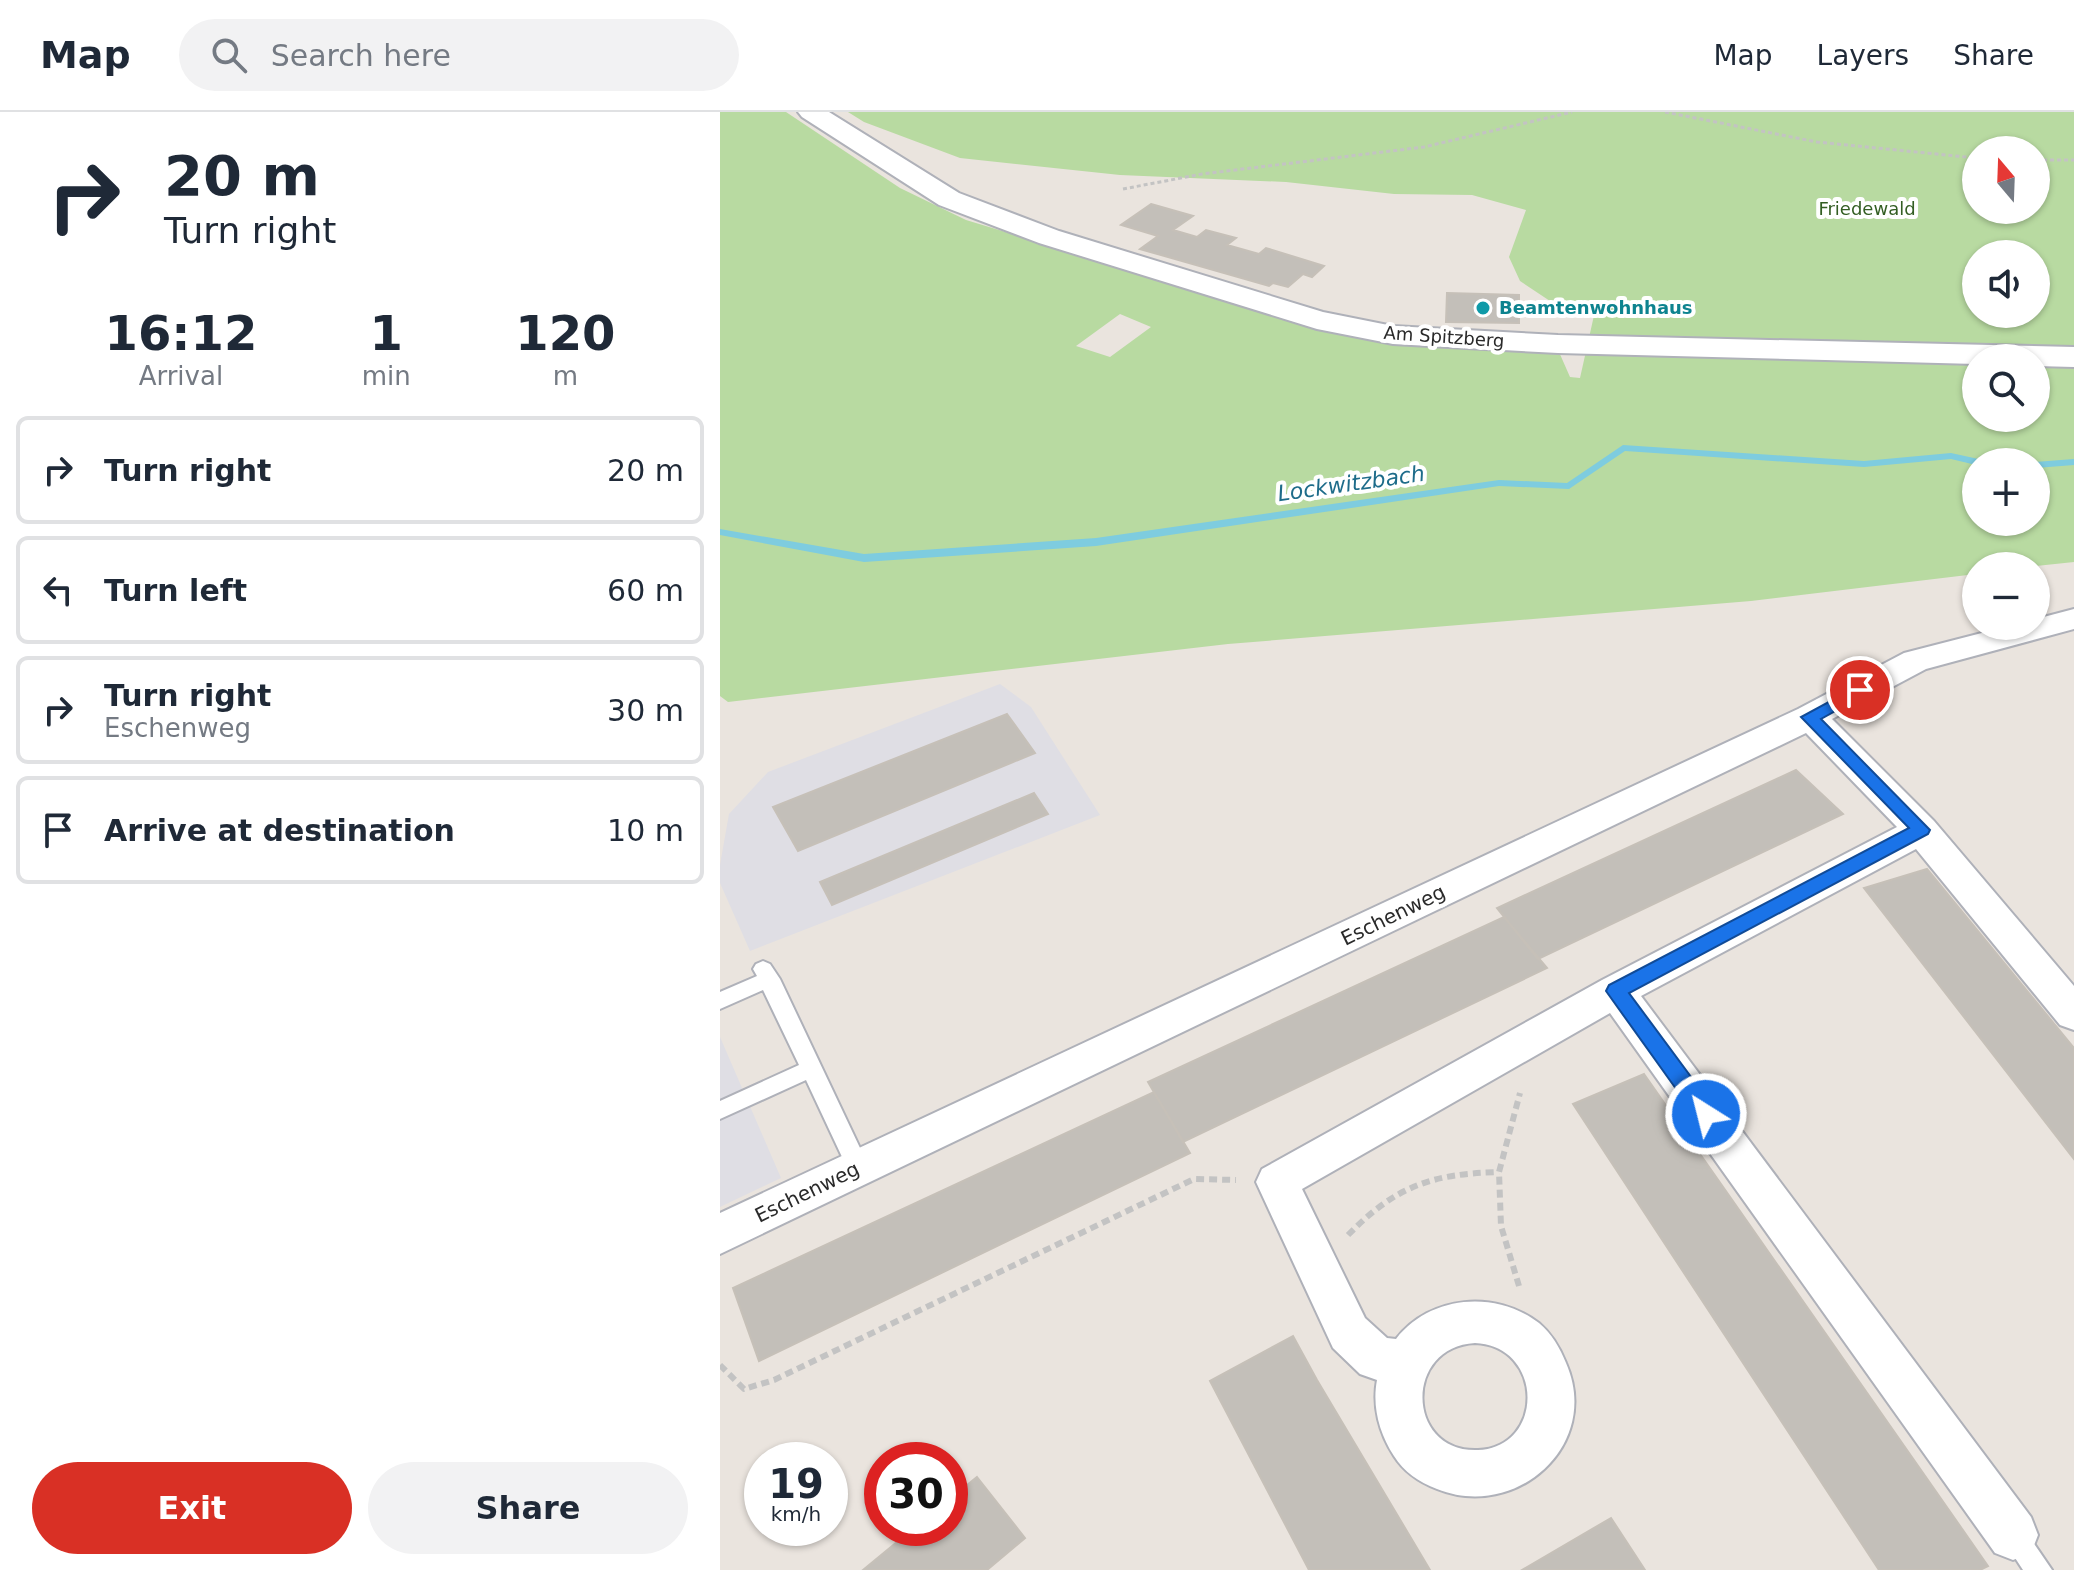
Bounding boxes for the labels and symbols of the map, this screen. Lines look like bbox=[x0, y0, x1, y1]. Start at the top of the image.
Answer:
north arrow bbox=[1962, 136, 2050, 224]
park label: Friedewald bbox=[1818, 198, 1916, 219]
place label: Beamtenwohnhaus bbox=[1499, 297, 1693, 318]
marker: Beamtenwohnhaus bbox=[1474, 299, 1492, 317]
street label: Am Spitzberg bbox=[1383, 322, 1505, 351]
water label: Lockwitzbach bbox=[1276, 461, 1426, 506]
pin bbox=[1826, 656, 1894, 724]
street label: Eschenweg bbox=[1337, 879, 1449, 951]
position arrow bbox=[1664, 1072, 1748, 1156]
street label: Eschenweg bbox=[751, 1156, 863, 1228]
speed limit sign: 30 bbox=[864, 1442, 968, 1546]

